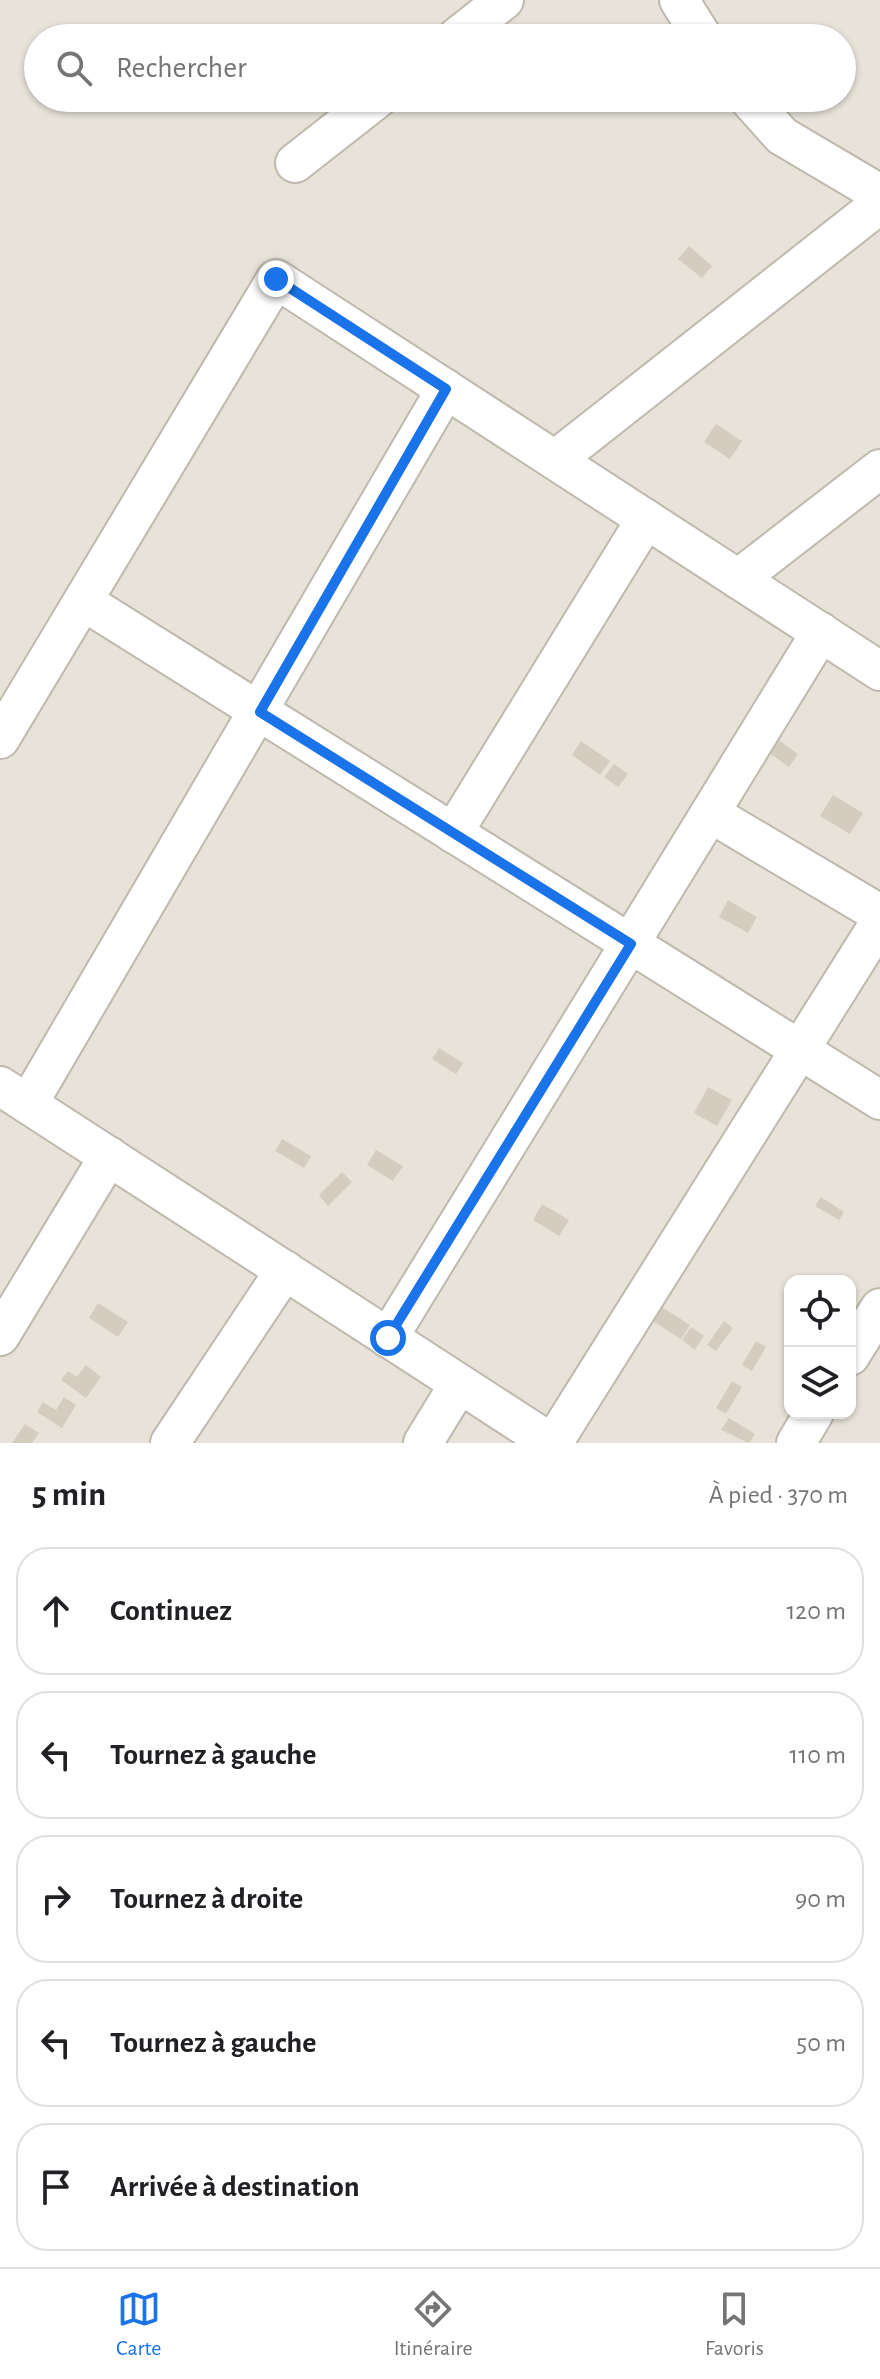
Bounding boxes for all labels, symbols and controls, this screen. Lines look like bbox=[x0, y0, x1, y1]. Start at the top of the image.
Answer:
search box bbox=[24, 24, 856, 112]
icon: search bbox=[52, 46, 96, 90]
text: Rechercher bbox=[116, 53, 247, 83]
route end bbox=[258, 261, 294, 297]
map controls bbox=[784, 1275, 856, 1419]
button: locate bbox=[784, 1275, 856, 1347]
route start bbox=[370, 1320, 406, 1356]
button: layers bbox=[784, 1347, 856, 1419]
text: 5 min bbox=[32, 1478, 106, 1512]
text: À pied · 370 m bbox=[709, 1482, 848, 1508]
icon: ahead bbox=[34, 1589, 78, 1633]
text: Continuez bbox=[110, 1596, 232, 1626]
text: 120 m bbox=[786, 1598, 846, 1624]
icon: left bbox=[34, 1733, 78, 1777]
text: Tournez à gauche bbox=[110, 1740, 317, 1770]
text: 110 m bbox=[789, 1742, 846, 1768]
icon: right bbox=[34, 1877, 78, 1921]
text: Tournez à droite bbox=[110, 1884, 303, 1914]
text: 90 m bbox=[795, 1886, 846, 1912]
icon: left bbox=[34, 2021, 78, 2065]
text: Tournez à gauche bbox=[110, 2028, 317, 2058]
text: 50 m bbox=[796, 2030, 846, 2056]
icon: arrive bbox=[34, 2165, 78, 2209]
text: Arrivée à destination bbox=[110, 2172, 360, 2202]
tab: Carte bbox=[116, 2287, 161, 2361]
tab: Itinéraire bbox=[394, 2287, 473, 2361]
tab: Favoris bbox=[705, 2287, 764, 2361]

